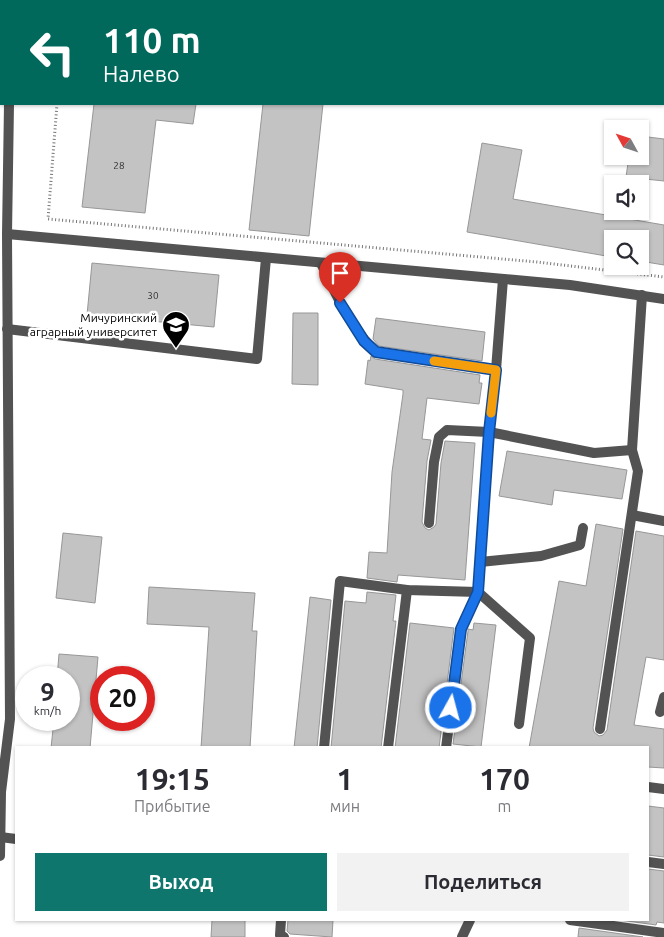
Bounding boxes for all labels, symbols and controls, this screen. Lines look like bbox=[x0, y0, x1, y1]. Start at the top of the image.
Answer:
icon: left bbox=[20, 20, 85, 85]
text: 110 m bbox=[103, 20, 201, 60]
text: Налево bbox=[103, 61, 180, 86]
north arrow bbox=[604, 120, 649, 165]
map controls bbox=[604, 120, 649, 275]
house number: 28 bbox=[113, 160, 125, 171]
button: sound bbox=[604, 175, 649, 220]
button: search bbox=[604, 230, 649, 275]
pin bbox=[319, 252, 361, 303]
icon: arrive bbox=[326, 259, 354, 287]
house number: 30 bbox=[147, 290, 159, 301]
school or university icon: Мичуринский аграрный университет bbox=[161, 310, 191, 349]
place label: Мичуринский аграрный университет bbox=[30, 311, 158, 338]
speed limit sign: 20 bbox=[90, 666, 155, 731]
text: 9 bbox=[40, 678, 55, 706]
position arrow bbox=[424, 681, 476, 733]
text: km/h bbox=[34, 704, 61, 717]
text: 19:15 bbox=[135, 762, 210, 796]
text: 1 bbox=[336, 762, 353, 796]
text: 170 bbox=[479, 762, 530, 796]
text: Прибытие bbox=[134, 797, 211, 815]
text: мин bbox=[330, 797, 360, 815]
text: m bbox=[498, 797, 511, 815]
button: Выход bbox=[35, 853, 327, 911]
button: Поделиться bbox=[337, 853, 629, 911]

